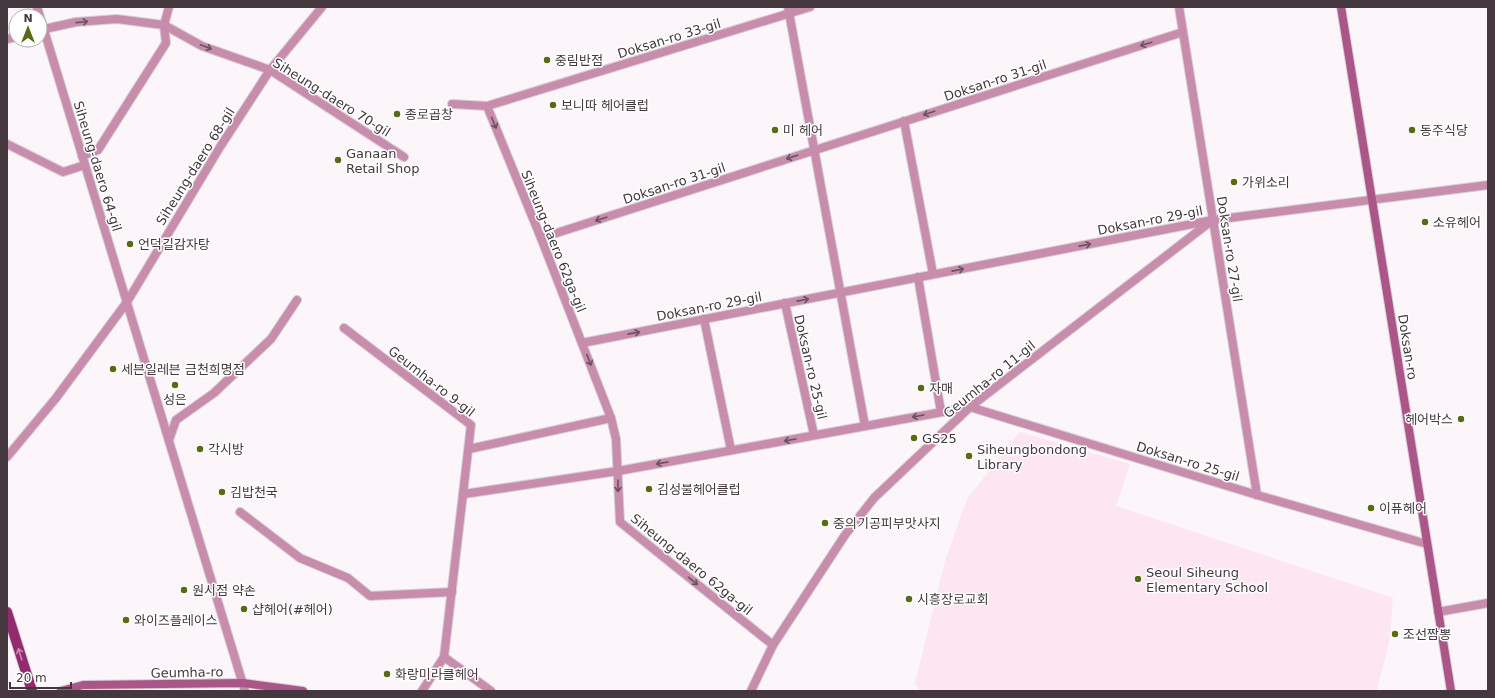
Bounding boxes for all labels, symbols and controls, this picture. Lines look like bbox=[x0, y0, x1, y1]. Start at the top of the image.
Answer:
north arrow bbox=[8, 8, 48, 48]
text: N bbox=[23, 12, 33, 25]
street label: Doksan-ro 33-gil bbox=[616, 16, 723, 61]
one-way arrow bbox=[75, 18, 88, 26]
one-way arrow bbox=[1140, 41, 1153, 48]
one-way arrow bbox=[200, 44, 212, 52]
place label: 중림반점 bbox=[555, 53, 603, 68]
street label: Siheung-daero 70-gil bbox=[270, 55, 393, 140]
marker: 중림반점 bbox=[542, 55, 552, 65]
street label: Doksan-ro 31-gil bbox=[942, 57, 1048, 104]
place label: 보니따 헤어클럽 bbox=[561, 98, 649, 113]
street label: Siheung-daero 64-gil bbox=[71, 99, 125, 233]
marker: 보니따 헤어클럽 bbox=[548, 100, 558, 110]
street label: Siheung-daero 68-gil bbox=[153, 105, 238, 228]
place label: 종로곱창 bbox=[405, 107, 453, 122]
marker: 종로곱창 bbox=[392, 109, 402, 119]
one-way arrow bbox=[922, 110, 935, 117]
one-way arrow bbox=[490, 116, 498, 128]
place label: 미 헤어 bbox=[783, 123, 823, 138]
place label: 동주식당 bbox=[1420, 123, 1468, 138]
marker: 미 헤어 bbox=[770, 125, 780, 135]
marker: 동주식당 bbox=[1407, 125, 1417, 135]
place label: Ganaan Retail Shop bbox=[346, 146, 420, 176]
one-way arrow bbox=[786, 154, 798, 162]
marker: Ganaan Retail Shop bbox=[333, 155, 343, 165]
street label: Doksan-ro 31-gil bbox=[621, 160, 727, 207]
street label: Siheung-daero 62ga-gil bbox=[518, 168, 589, 314]
place label: 가위소리 bbox=[1242, 175, 1290, 190]
marker: 가위소리 bbox=[1229, 177, 1239, 187]
street label: Doksan-ro 27-gil bbox=[1214, 195, 1245, 303]
street label: Doksan-ro 29-gil bbox=[1096, 203, 1204, 238]
place label: 소유헤어 bbox=[1433, 215, 1481, 230]
one-way arrow bbox=[595, 216, 608, 223]
marker: 소유헤어 bbox=[1420, 217, 1430, 227]
place label: 언덕길감자탕 bbox=[138, 237, 210, 252]
marker: 언덕길감자탕 bbox=[125, 239, 135, 249]
one-way arrow bbox=[1079, 240, 1092, 248]
one-way arrow bbox=[951, 265, 964, 273]
street label: Doksan-ro 29-gil bbox=[655, 289, 763, 324]
one-way arrow bbox=[796, 296, 809, 304]
street label: Doksan-ro 25-gil bbox=[791, 313, 830, 421]
street label: Doksan-ro bbox=[1395, 313, 1420, 381]
one-way arrow bbox=[627, 328, 640, 336]
street label: Geumha-ro 11-gil bbox=[940, 338, 1038, 421]
street label: Geumha-ro 9-gil bbox=[386, 343, 478, 420]
one-way arrow bbox=[585, 354, 593, 366]
place label: 세븐일레븐 금천희명점 bbox=[121, 362, 245, 377]
marker: 세븐일레븐 금천희명점 bbox=[108, 364, 118, 374]
marker: 성은 bbox=[170, 380, 180, 390]
place label: 자매 bbox=[929, 381, 953, 396]
marker: 자매 bbox=[916, 383, 926, 393]
place label: 성은 bbox=[163, 392, 187, 407]
place label: 헤어박스 bbox=[1405, 412, 1453, 427]
one-way arrow bbox=[912, 413, 925, 421]
marker: 헤어박스 bbox=[1456, 414, 1466, 424]
place label: GS25 bbox=[922, 431, 957, 446]
marker: GS25 bbox=[909, 433, 919, 443]
one-way arrow bbox=[784, 436, 797, 444]
street label: Doksan-ro 25-gil bbox=[1134, 439, 1241, 484]
place label: 각시방 bbox=[208, 442, 244, 457]
place label: Siheungbondong Library bbox=[977, 442, 1087, 472]
marker: 각시방 bbox=[195, 444, 205, 454]
marker: Siheungbondong Library bbox=[964, 451, 974, 461]
one-way arrow bbox=[656, 459, 669, 467]
one-way arrow bbox=[614, 479, 622, 492]
place label: 김성불헤어클럽 bbox=[657, 482, 741, 497]
marker: 김성불헤어클럽 bbox=[644, 484, 654, 494]
place label: 김밥천국 bbox=[230, 485, 278, 500]
marker: 김밥천국 bbox=[217, 487, 227, 497]
place label: 이퓨헤어 bbox=[1379, 501, 1427, 516]
marker: 이퓨헤어 bbox=[1366, 503, 1376, 513]
street label: Siheung-daero 62ga-gil bbox=[628, 511, 755, 618]
place label: 중의기공피부맛사지 bbox=[833, 516, 941, 531]
marker: 중의기공피부맛사지 bbox=[820, 518, 830, 528]
place label: Seoul Siheung Elementary School bbox=[1146, 565, 1268, 595]
marker: Seoul Siheung Elementary School bbox=[1133, 574, 1143, 584]
one-way arrow bbox=[687, 576, 698, 585]
place label: 원시점 약손 bbox=[192, 583, 256, 598]
marker: 원시점 약손 bbox=[179, 585, 189, 595]
place label: 시흥장로교회 bbox=[917, 592, 989, 607]
marker: 시흥장로교회 bbox=[904, 594, 914, 604]
place label: 샵헤어(#헤어) bbox=[252, 602, 333, 617]
marker: 샵헤어(#헤어) bbox=[239, 604, 249, 614]
place label: 와이즈플레이스 bbox=[134, 613, 218, 628]
marker: 와이즈플레이스 bbox=[121, 615, 131, 625]
place label: 조선짬뽕 bbox=[1403, 627, 1451, 642]
marker: 조선짬뽕 bbox=[1390, 629, 1400, 639]
one-way arrow bbox=[16, 647, 23, 660]
scale bar bbox=[10, 664, 71, 690]
street label: Geumha-ro bbox=[150, 664, 224, 681]
place label: 화랑미라클헤어 bbox=[395, 667, 479, 682]
marker: 화랑미라클헤어 bbox=[382, 669, 392, 679]
text: 20 m bbox=[16, 671, 47, 685]

